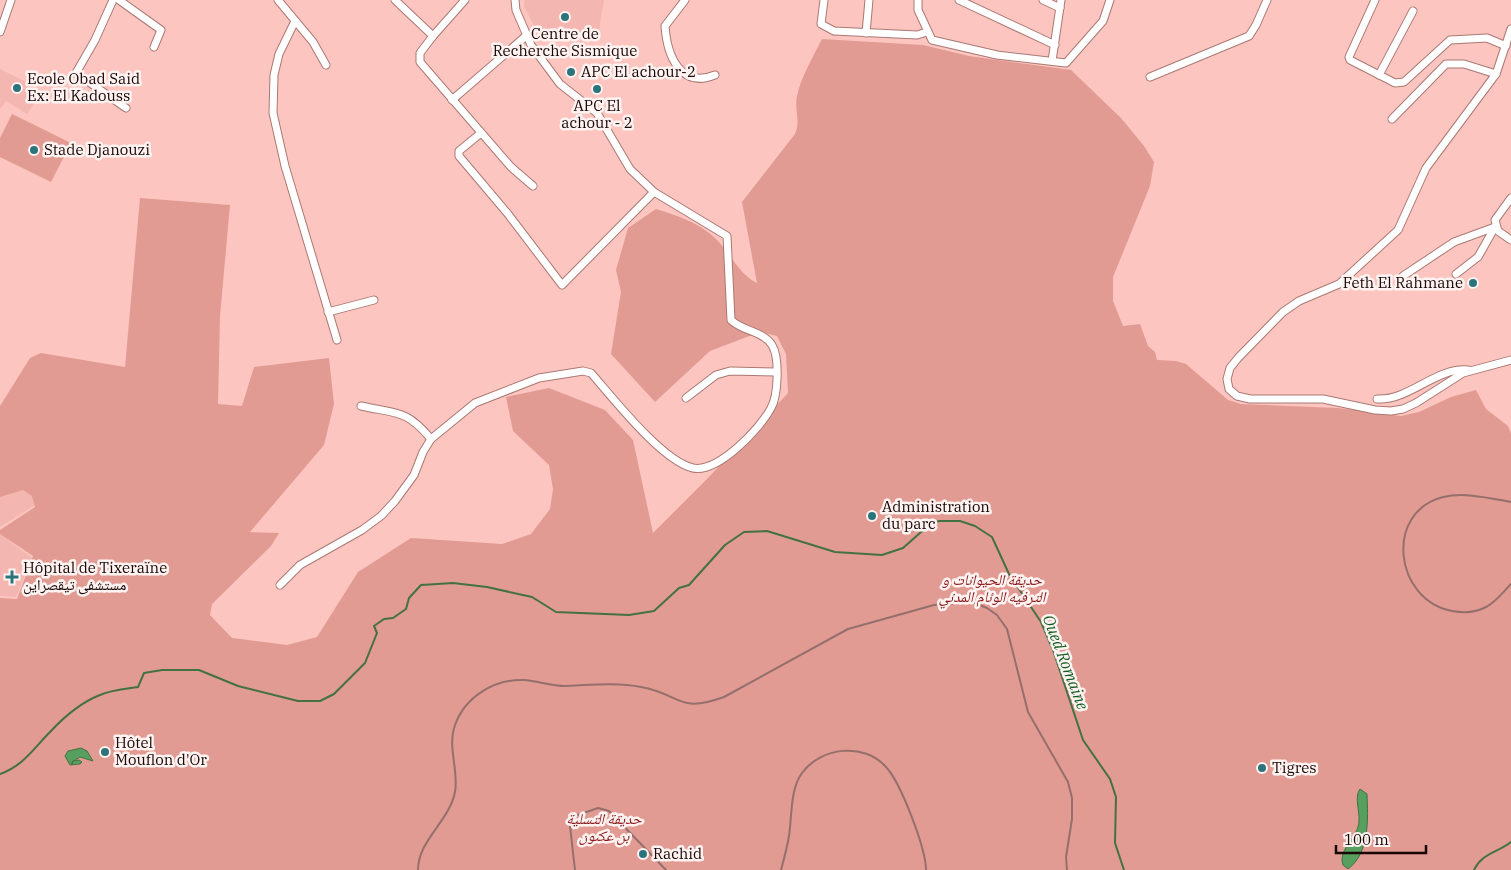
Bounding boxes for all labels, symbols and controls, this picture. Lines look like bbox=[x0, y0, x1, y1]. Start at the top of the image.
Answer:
marker: Centre de Recherche Sismique bbox=[559, 11, 571, 23]
place label: Centre de Recherche Sismique bbox=[493, 24, 637, 60]
place label: APC El achour-2 bbox=[581, 62, 696, 81]
marker: APC El achour-2 bbox=[565, 66, 577, 78]
place label: Ecole Obad Said Ex: El Kadouss bbox=[27, 69, 140, 105]
marker: Ecole Obad Said Ex: El Kadouss bbox=[11, 82, 23, 94]
marker: APC El achour - 2 bbox=[591, 83, 603, 95]
place label: APC El achour - 2 bbox=[561, 96, 633, 132]
place label: Stade Djanouzi bbox=[44, 140, 150, 159]
marker: Stade Djanouzi bbox=[28, 144, 40, 156]
place label: Feth El Rahmane bbox=[1343, 273, 1463, 292]
marker: Feth El Rahmane bbox=[1467, 277, 1479, 289]
place label: Administration du parc bbox=[882, 497, 990, 533]
marker: Administration du parc bbox=[866, 510, 878, 522]
place label: Hôpital de Tixeraïne مستشفى تيقصراين bbox=[23, 558, 167, 595]
marker: Hôpital de Tixeraïne مستشفى تيقصراين bbox=[5, 570, 19, 584]
park label: حديقة الحيوانات و الترفيه الوئام المدني bbox=[939, 570, 1047, 609]
water label: Oued Romaine bbox=[1039, 612, 1093, 712]
place label: Hôtel Mouflon d'Or bbox=[115, 733, 207, 769]
marker: Hôtel Mouflon d'Or bbox=[99, 746, 111, 758]
place label: Tigres bbox=[1272, 758, 1317, 777]
marker: Tigres bbox=[1256, 762, 1268, 774]
park label: حديقة التسلية بن عكنون bbox=[566, 809, 642, 845]
scale bar bbox=[1336, 822, 1426, 854]
text: 100 m bbox=[1344, 830, 1389, 849]
place label: Rachid bbox=[653, 844, 702, 863]
marker: Rachid bbox=[637, 848, 649, 860]

